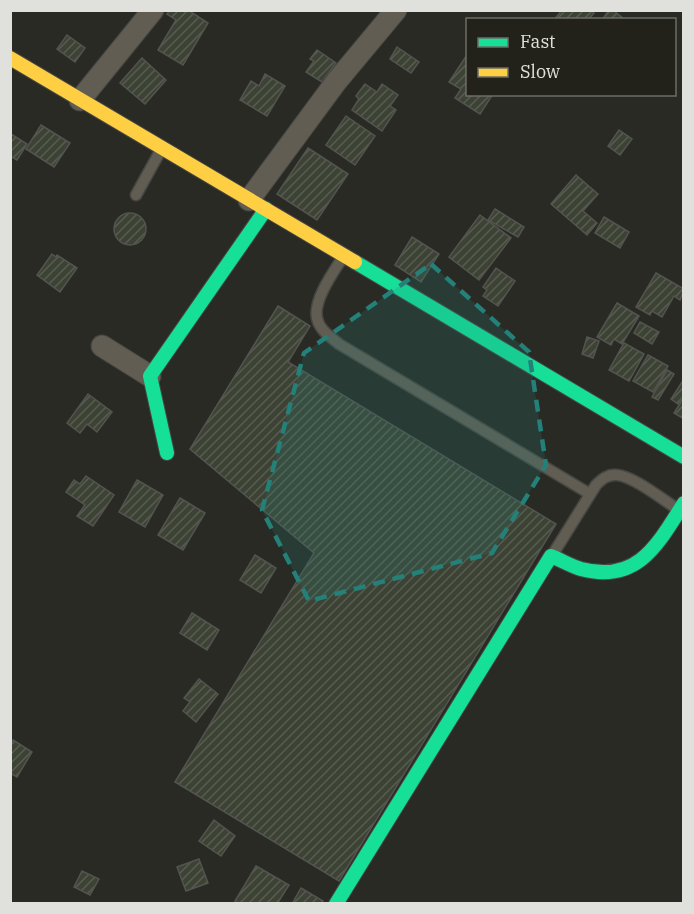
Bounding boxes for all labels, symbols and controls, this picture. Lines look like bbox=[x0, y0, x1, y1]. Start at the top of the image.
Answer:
legend bbox=[466, 18, 676, 96]
text: Fast bbox=[520, 30, 555, 53]
text: Slow bbox=[520, 60, 560, 83]

